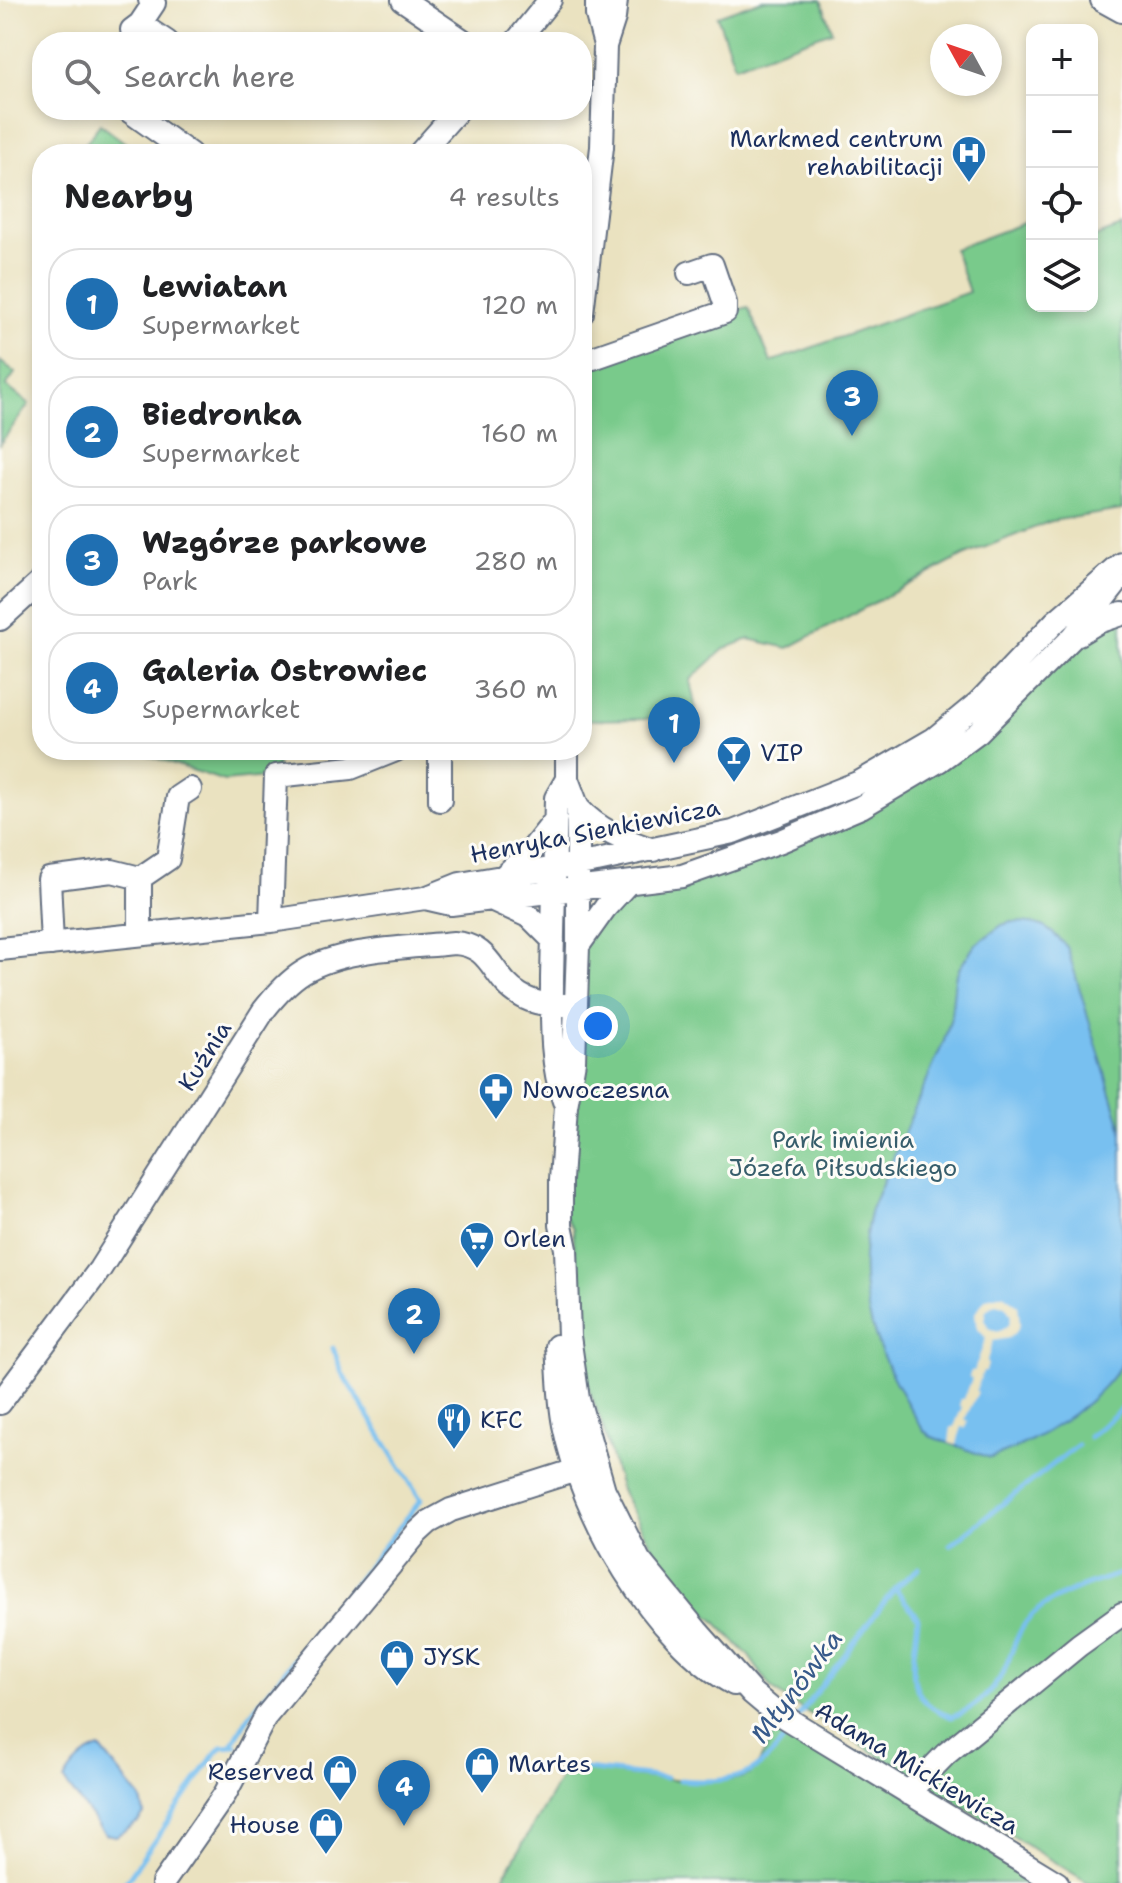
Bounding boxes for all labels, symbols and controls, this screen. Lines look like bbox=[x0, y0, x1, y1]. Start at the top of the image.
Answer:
north arrow bbox=[930, 24, 1002, 96]
map controls bbox=[1026, 24, 1098, 312]
button: + bbox=[1026, 24, 1098, 96]
search box bbox=[32, 32, 592, 120]
icon: search bbox=[60, 54, 104, 98]
text: Search here bbox=[124, 56, 295, 97]
button: − bbox=[1026, 96, 1098, 168]
place label: Markmed centrum rehabilitacji bbox=[730, 123, 943, 183]
hospital icon: Markmed centrum rehabilitacji bbox=[950, 134, 988, 184]
button: locate bbox=[1026, 168, 1098, 240]
text: Nearby bbox=[64, 173, 194, 219]
text: 4 results bbox=[448, 179, 560, 214]
button: layers bbox=[1026, 240, 1098, 312]
text: Lewiatan bbox=[142, 266, 287, 307]
text: 1 bbox=[86, 287, 98, 322]
text: 120 m bbox=[482, 287, 558, 322]
text: Supermarket bbox=[142, 307, 300, 342]
pin: 3 bbox=[826, 370, 878, 436]
text: Biedronka bbox=[142, 394, 302, 435]
text: 2 bbox=[83, 415, 101, 450]
text: 160 m bbox=[481, 415, 558, 450]
text: Supermarket bbox=[142, 435, 300, 470]
text: Wzgórze parkowe bbox=[142, 522, 427, 563]
text: 3 bbox=[83, 543, 101, 578]
text: 280 m bbox=[473, 543, 558, 578]
text: Park bbox=[142, 563, 198, 598]
text: Galeria Ostrowiec bbox=[142, 650, 427, 691]
text: 4 bbox=[83, 671, 101, 706]
text: 360 m bbox=[473, 671, 558, 706]
text: Supermarket bbox=[142, 691, 300, 726]
pin: 1 bbox=[648, 697, 700, 763]
bar icon: VIP bbox=[715, 734, 753, 784]
place label: VIP bbox=[760, 737, 803, 769]
street label: Henryka Sienkiewicza bbox=[467, 791, 723, 871]
your location bbox=[578, 1006, 618, 1046]
street label: Kuźnia bbox=[171, 1015, 239, 1097]
pharmacy icon: Nowoczesna bbox=[477, 1071, 515, 1121]
place label: Nowoczesna bbox=[522, 1074, 669, 1106]
park label: Park imienia Józefa Piłsudskiego bbox=[729, 1124, 957, 1184]
supermarket icon: Orlen bbox=[458, 1220, 496, 1270]
place label: Orlen bbox=[503, 1223, 566, 1255]
pin: 2 bbox=[388, 1288, 440, 1354]
restaurant icon: KFC bbox=[435, 1401, 473, 1451]
place label: KFC bbox=[480, 1404, 523, 1436]
water label: Młynówka bbox=[742, 1622, 850, 1750]
shop icon: JYSK bbox=[378, 1638, 416, 1688]
place label: JYSK bbox=[423, 1641, 481, 1673]
street label: Adama Mickiewicza bbox=[809, 1694, 1025, 1842]
shop icon: Martes bbox=[463, 1745, 501, 1795]
place label: Martes bbox=[508, 1748, 591, 1780]
shop icon: Reserved bbox=[321, 1753, 359, 1803]
place label: Reserved bbox=[208, 1756, 314, 1788]
pin: 4 bbox=[378, 1760, 430, 1826]
shop icon: House bbox=[307, 1806, 345, 1856]
place label: House bbox=[229, 1809, 300, 1841]

